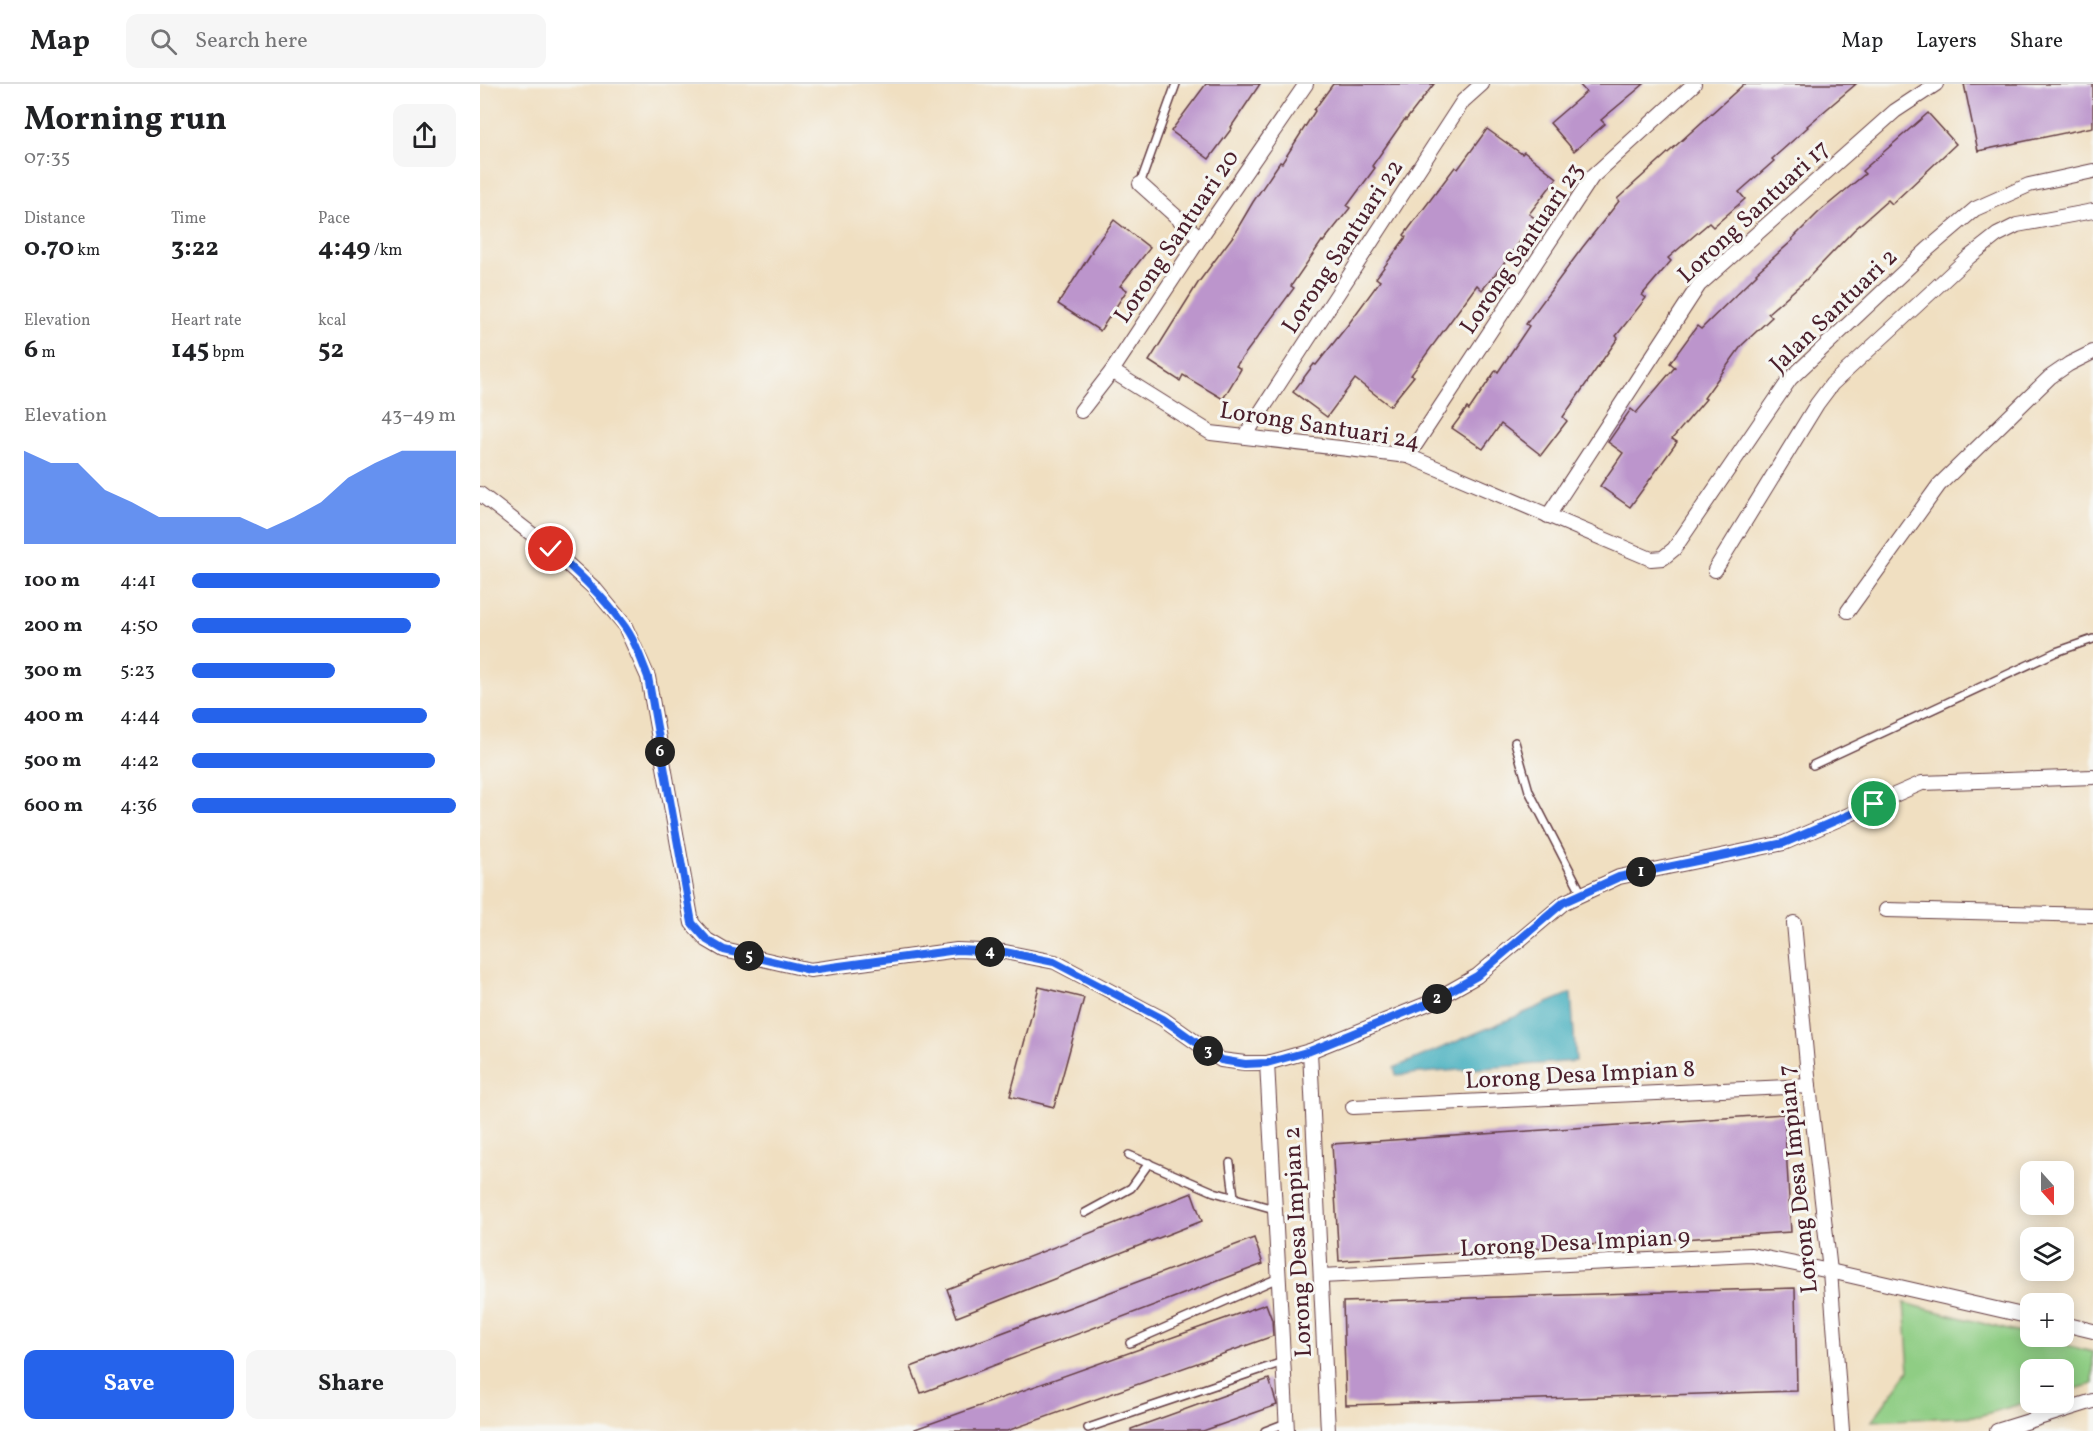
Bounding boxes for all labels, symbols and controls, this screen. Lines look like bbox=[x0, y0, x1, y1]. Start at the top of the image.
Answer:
search box bbox=[126, 14, 546, 68]
text: Map bbox=[30, 22, 90, 61]
icon: search bbox=[147, 25, 180, 58]
text: Search here bbox=[195, 26, 308, 57]
text: Map bbox=[1841, 27, 1883, 56]
text: Layers bbox=[1916, 27, 1977, 56]
text: Share bbox=[2010, 27, 2063, 56]
text: Morning run bbox=[24, 98, 227, 144]
button: share bbox=[393, 104, 456, 167]
street label: Lorong Santuari 17 bbox=[1671, 133, 1838, 292]
street label: Lorong Santuari 20 bbox=[1107, 143, 1249, 331]
text: 07:35 bbox=[24, 144, 70, 172]
street label: Lorong Santuari 22 bbox=[1274, 153, 1413, 341]
street label: Lorong Santuari 23 bbox=[1453, 157, 1593, 342]
text: Distance bbox=[24, 208, 85, 230]
text: Time bbox=[171, 208, 206, 230]
text: Pace bbox=[318, 208, 350, 230]
text: 0.70 bbox=[24, 230, 74, 266]
text: 3:22 bbox=[171, 230, 219, 266]
text: 4:49 bbox=[318, 230, 371, 266]
text: km bbox=[74, 240, 100, 262]
text: /km bbox=[371, 240, 403, 262]
street label: Jalan Santuari 2 bbox=[1763, 241, 1906, 382]
text: Elevation bbox=[24, 310, 91, 332]
text: Heart rate bbox=[171, 310, 242, 332]
text: kcal bbox=[318, 310, 346, 332]
text: 6 bbox=[24, 332, 38, 368]
text: 145 bbox=[171, 332, 209, 368]
text: 52 bbox=[318, 332, 344, 368]
text: m bbox=[38, 342, 56, 364]
text: bpm bbox=[209, 342, 245, 364]
street label: Lorong Santuari 24 bbox=[1217, 394, 1422, 460]
text: Elevation bbox=[24, 402, 107, 430]
text: 43–49 m bbox=[381, 402, 456, 430]
pin bbox=[525, 523, 576, 574]
icon: check bbox=[534, 532, 567, 565]
text: 100 m bbox=[24, 567, 80, 595]
text: 4:41 bbox=[120, 567, 156, 595]
text: 200 m bbox=[24, 612, 82, 640]
text: 4:50 bbox=[120, 612, 158, 640]
text: 300 m bbox=[24, 657, 82, 685]
text: 5:23 bbox=[120, 657, 155, 685]
text: 400 m bbox=[24, 702, 84, 730]
text: 4:44 bbox=[120, 702, 161, 730]
pin: 6 bbox=[645, 737, 675, 767]
text: 6 bbox=[656, 741, 664, 763]
text: 500 m bbox=[24, 747, 82, 775]
text: 4:42 bbox=[120, 747, 159, 775]
pin bbox=[1848, 778, 1899, 829]
icon: arrive bbox=[1857, 787, 1890, 820]
text: 600 m bbox=[24, 792, 83, 820]
text: 4:36 bbox=[120, 792, 157, 820]
pin: 1 bbox=[1626, 857, 1656, 887]
text: 1 bbox=[1638, 861, 1644, 883]
pin: 4 bbox=[975, 937, 1005, 967]
pin: 5 bbox=[734, 941, 764, 971]
text: 4 bbox=[985, 941, 995, 963]
text: 5 bbox=[745, 945, 753, 967]
pin: 2 bbox=[1422, 984, 1452, 1014]
text: 2 bbox=[1433, 988, 1441, 1010]
pin: 3 bbox=[1193, 1036, 1223, 1066]
text: 3 bbox=[1204, 1040, 1212, 1062]
street label: Lorong Desa Impian 8 bbox=[1464, 1053, 1696, 1099]
street label: Lorong Desa Impian 7 bbox=[1770, 1063, 1828, 1295]
street label: Lorong Desa Impian 2 bbox=[1276, 1126, 1322, 1358]
north arrow bbox=[2020, 1161, 2074, 1215]
map controls bbox=[2020, 1161, 2074, 1413]
street label: Lorong Desa Impian 9 bbox=[1459, 1221, 1691, 1267]
button: layers bbox=[2020, 1227, 2074, 1281]
button: + bbox=[2020, 1293, 2074, 1347]
button: Save bbox=[24, 1350, 234, 1419]
button: Share bbox=[246, 1350, 456, 1419]
button: − bbox=[2020, 1359, 2074, 1413]

